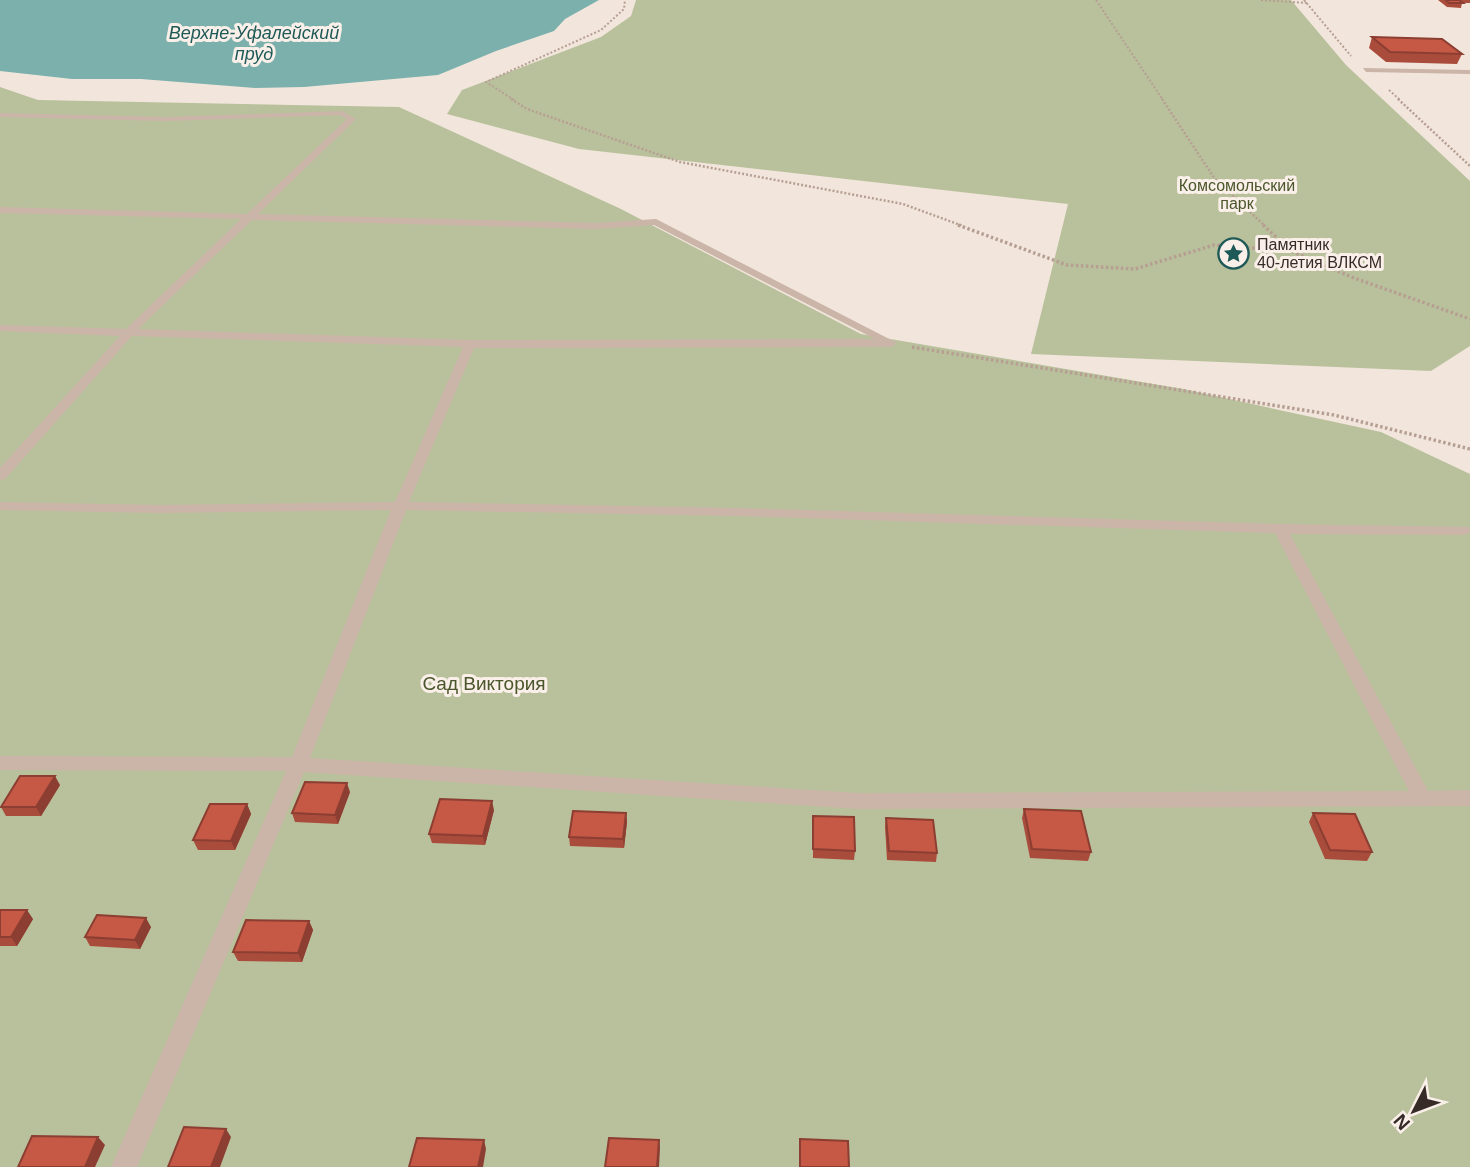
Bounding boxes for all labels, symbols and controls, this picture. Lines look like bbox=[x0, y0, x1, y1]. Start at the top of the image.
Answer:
water label: Верхне-Уфалейский пруд bbox=[169, 23, 339, 64]
park label: Комсомольский парк bbox=[1179, 177, 1295, 212]
place icon: Памятник 40-летия ВЛКСМ bbox=[1217, 236, 1251, 270]
place label: Памятник 40-летия ВЛКСМ bbox=[1257, 236, 1382, 271]
park label: Сад Виктория bbox=[422, 673, 546, 694]
north arrow bbox=[1379, 1076, 1449, 1146]
text: N bbox=[1389, 1110, 1414, 1134]

